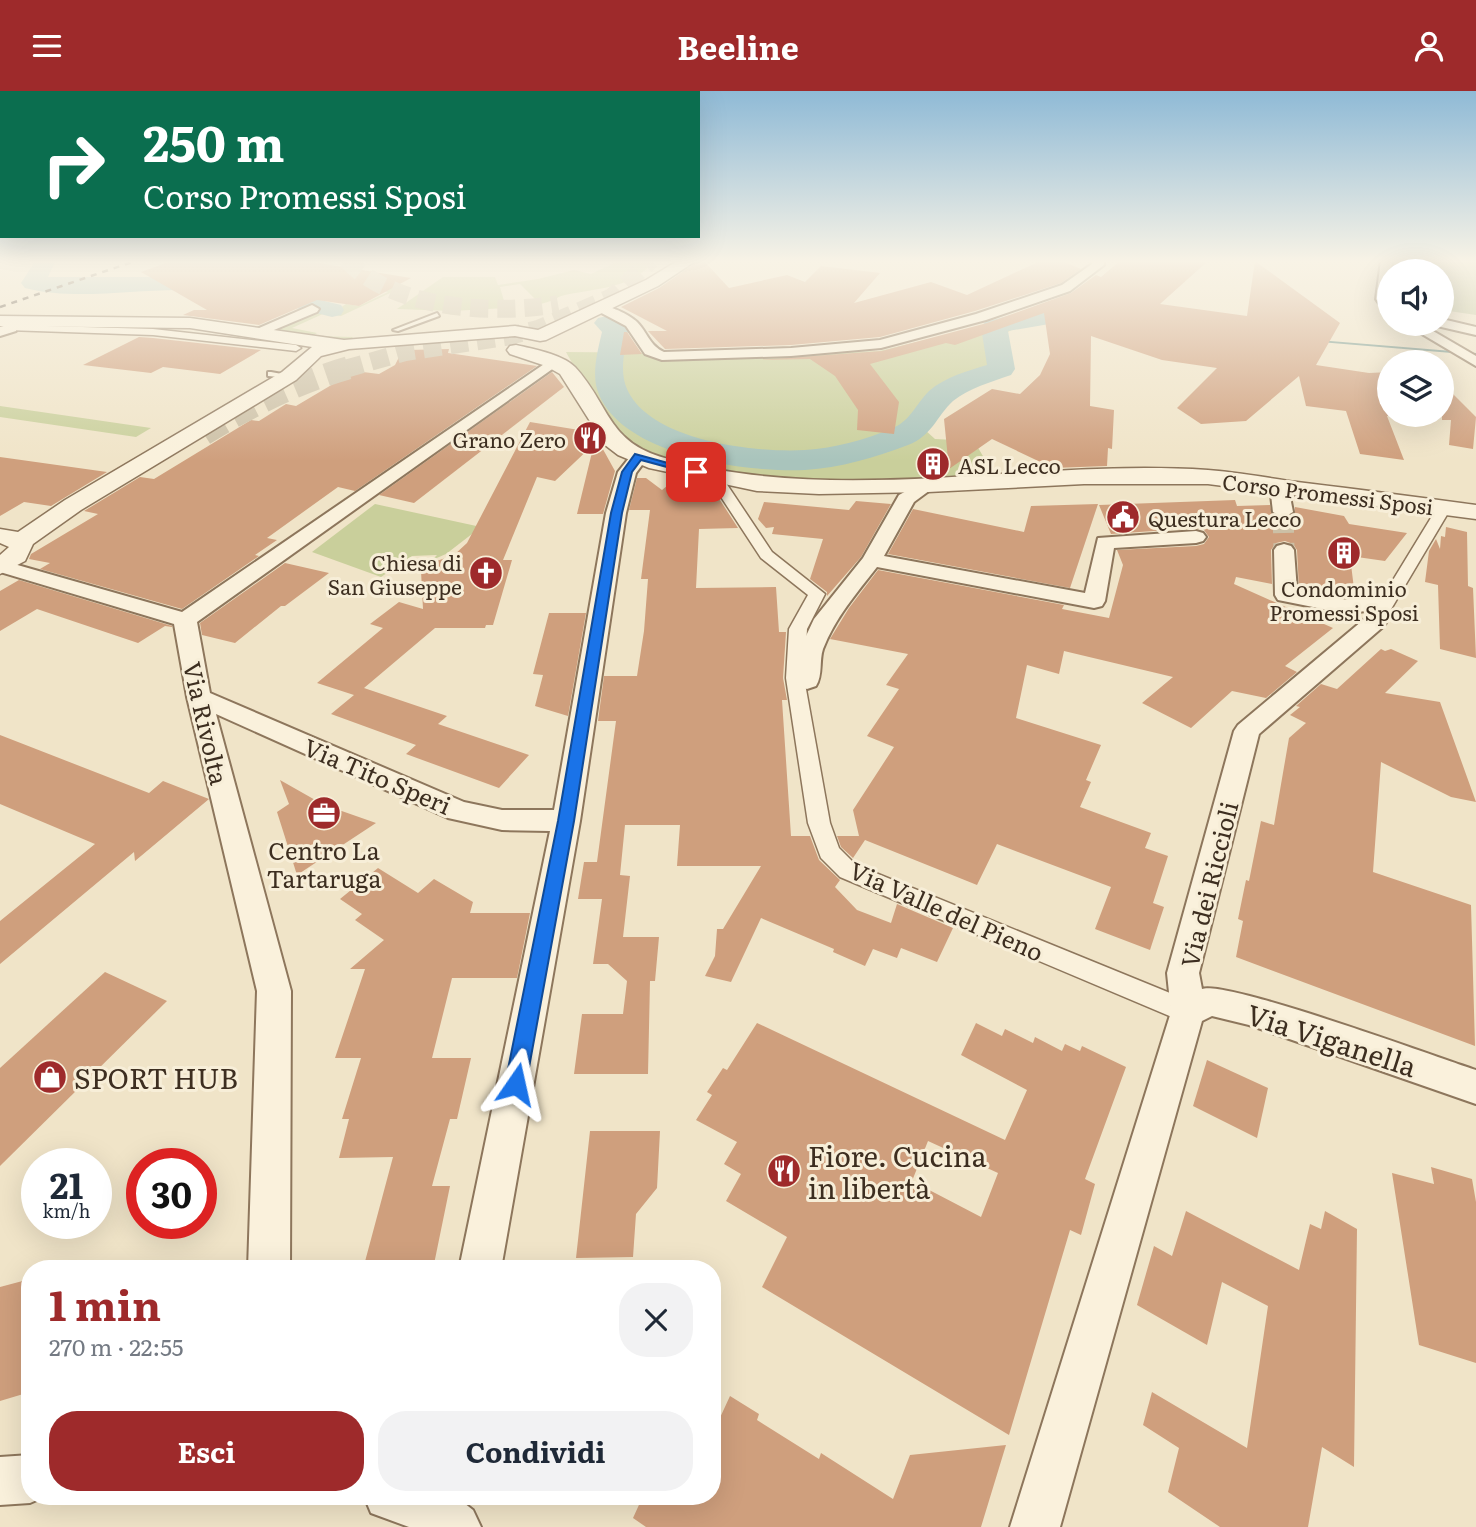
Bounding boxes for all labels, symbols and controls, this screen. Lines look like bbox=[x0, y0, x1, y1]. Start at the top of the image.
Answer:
text: Beeline bbox=[677, 22, 799, 70]
icon: menu bbox=[28, 27, 66, 65]
icon: person bbox=[1410, 27, 1448, 65]
text: 250 m bbox=[143, 104, 285, 177]
icon: right bbox=[28, 119, 119, 210]
text: Corso Promessi Sposi bbox=[143, 171, 466, 219]
map controls bbox=[1377, 259, 1454, 427]
button: sound bbox=[1377, 259, 1454, 336]
button: layers bbox=[1377, 350, 1454, 427]
restaurant icon: Grano Zero bbox=[571, 419, 609, 457]
place label: Grano Zero bbox=[452, 423, 566, 454]
pin bbox=[666, 442, 726, 502]
building icon: ASL Lecco bbox=[914, 445, 952, 483]
place label: ASL Lecco bbox=[958, 449, 1061, 480]
icon: arrive bbox=[677, 453, 715, 491]
street label: Corso Promessi Sposi bbox=[1221, 465, 1435, 521]
public building icon: Questura Lecco bbox=[1104, 498, 1142, 536]
place label: Questura Lecco bbox=[1148, 502, 1302, 533]
building icon: Condominio Promessi Sposi bbox=[1325, 534, 1363, 572]
place label: Chiesa di San Giuseppe bbox=[328, 546, 462, 601]
church icon: Chiesa di San Giuseppe bbox=[467, 554, 505, 592]
place label: Condominio Promessi Sposi bbox=[1269, 572, 1419, 627]
street label: Via Rivolta bbox=[176, 658, 238, 788]
street label: Via Tito Speri bbox=[299, 728, 457, 822]
office icon: Centro La Tartaruga bbox=[305, 794, 343, 832]
street label: Via dei Riccioli bbox=[1170, 797, 1246, 971]
place label: Centro La Tartaruga bbox=[267, 832, 382, 895]
street label: Via Valle del Pieno bbox=[844, 851, 1050, 969]
street label: Via Viganella bbox=[1242, 992, 1422, 1086]
position arrow bbox=[479, 1047, 553, 1121]
place label: SPORT HUB bbox=[74, 1056, 238, 1098]
shop icon: SPORT HUB bbox=[31, 1058, 69, 1096]
place label: Fiore. Cucina in libertà bbox=[808, 1134, 987, 1208]
speed limit sign: 30 bbox=[126, 1148, 217, 1239]
restaurant icon: Fiore. Cucina in libertà bbox=[765, 1152, 803, 1190]
text: 21 bbox=[50, 1158, 83, 1210]
text: km/h bbox=[43, 1197, 90, 1224]
text: 1 min bbox=[49, 1272, 161, 1334]
button: close bbox=[619, 1283, 693, 1357]
text: 270 m · 22:55 bbox=[49, 1329, 184, 1363]
button: Esci bbox=[49, 1411, 364, 1491]
button: Condividi bbox=[378, 1411, 693, 1491]

